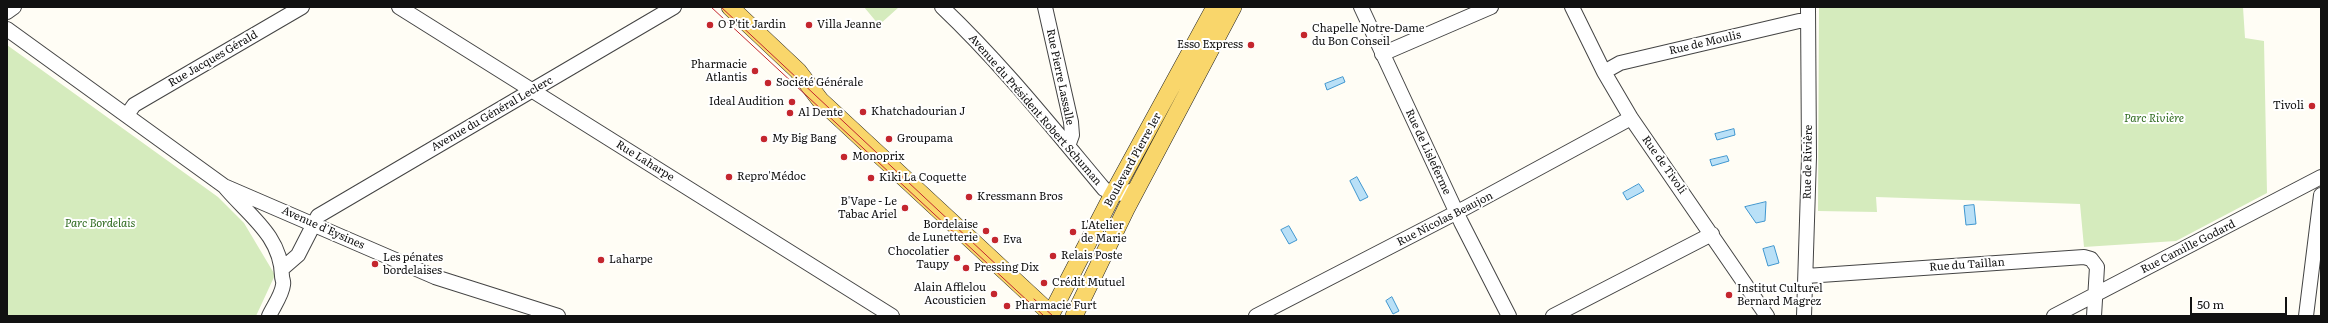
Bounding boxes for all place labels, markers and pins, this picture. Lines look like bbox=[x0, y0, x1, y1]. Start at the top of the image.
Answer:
place label: O P'tit Jardin bbox=[718, 18, 786, 32]
place label: Villa Jeanne bbox=[817, 18, 881, 32]
marker: O P'tit Jardin bbox=[705, 20, 715, 30]
marker: Villa Jeanne bbox=[804, 20, 814, 30]
place label: Chapelle Notre-Dame du Bon Conseil bbox=[1312, 22, 1425, 48]
marker: Chapelle Notre-Dame du Bon Conseil bbox=[1299, 30, 1309, 40]
place label: Esso Express bbox=[1177, 38, 1243, 52]
marker: Esso Express bbox=[1246, 40, 1256, 50]
place label: Pharmacie Atlantis bbox=[691, 58, 747, 84]
marker: Pharmacie Atlantis bbox=[750, 66, 760, 76]
place label: Société Générale bbox=[776, 76, 863, 90]
marker: Société Générale bbox=[763, 78, 773, 88]
place label: Ideal Audition bbox=[709, 95, 784, 109]
marker: Ideal Audition bbox=[787, 97, 797, 107]
place label: Tivoli bbox=[2273, 99, 2304, 113]
marker: Tivoli bbox=[2307, 101, 2317, 111]
place label: Khatchadourian J bbox=[871, 105, 965, 119]
place label: Al Dente bbox=[798, 106, 843, 120]
marker: Khatchadourian J bbox=[858, 107, 868, 117]
marker: Al Dente bbox=[785, 108, 795, 118]
place label: My Big Bang bbox=[772, 132, 836, 146]
place label: Groupama bbox=[897, 132, 953, 146]
marker: My Big Bang bbox=[759, 134, 769, 144]
marker: Groupama bbox=[884, 134, 894, 144]
place label: Monoprix bbox=[852, 150, 904, 164]
marker: Monoprix bbox=[839, 152, 849, 162]
place label: Repro'Médoc bbox=[737, 170, 806, 184]
place label: Kiki La Coquette bbox=[879, 171, 966, 185]
marker: Repro'Médoc bbox=[724, 172, 734, 182]
marker: Kiki La Coquette bbox=[866, 173, 876, 183]
place label: Kressmann Bros bbox=[977, 190, 1063, 204]
marker: Kressmann Bros bbox=[964, 192, 974, 202]
place label: B'Vape - Le Tabac Ariel bbox=[838, 195, 897, 221]
marker: B'Vape - Le Tabac Ariel bbox=[900, 203, 910, 213]
place label: Bordelaise de Lunetterie bbox=[908, 218, 978, 244]
place label: L'Atelier de Marie bbox=[1081, 219, 1127, 245]
marker: Bordelaise de Lunetterie bbox=[981, 226, 991, 236]
marker: L'Atelier de Marie bbox=[1068, 227, 1078, 237]
place label: Eva bbox=[1003, 233, 1022, 247]
marker: Eva bbox=[990, 235, 1000, 245]
place label: Chocolatier Taupy bbox=[888, 245, 949, 271]
place label: Relais Poste bbox=[1061, 249, 1123, 263]
place label: Les pénates bordelaises bbox=[383, 251, 443, 277]
marker: Relais Poste bbox=[1048, 251, 1058, 261]
place label: Laharpe bbox=[609, 253, 653, 267]
marker: Chocolatier Taupy bbox=[952, 253, 962, 263]
marker: Laharpe bbox=[596, 255, 606, 265]
marker: Les pénates bordelaises bbox=[370, 259, 380, 269]
place label: Pressing Dix bbox=[974, 261, 1039, 275]
marker: Pressing Dix bbox=[961, 263, 971, 273]
place label: Crédit Mutuel bbox=[1052, 276, 1125, 290]
marker: Crédit Mutuel bbox=[1039, 278, 1049, 288]
place label: Alain Afflelou Acousticien bbox=[914, 281, 986, 307]
place label: Institut Culturel Bernard Magrez bbox=[1737, 282, 1823, 308]
marker: Alain Afflelou Acousticien bbox=[989, 289, 999, 299]
marker: Institut Culturel Bernard Magrez bbox=[1724, 290, 1734, 300]
place label: Pharmacie Furt bbox=[1015, 299, 1097, 313]
marker: Pharmacie Furt bbox=[1002, 301, 1012, 311]

